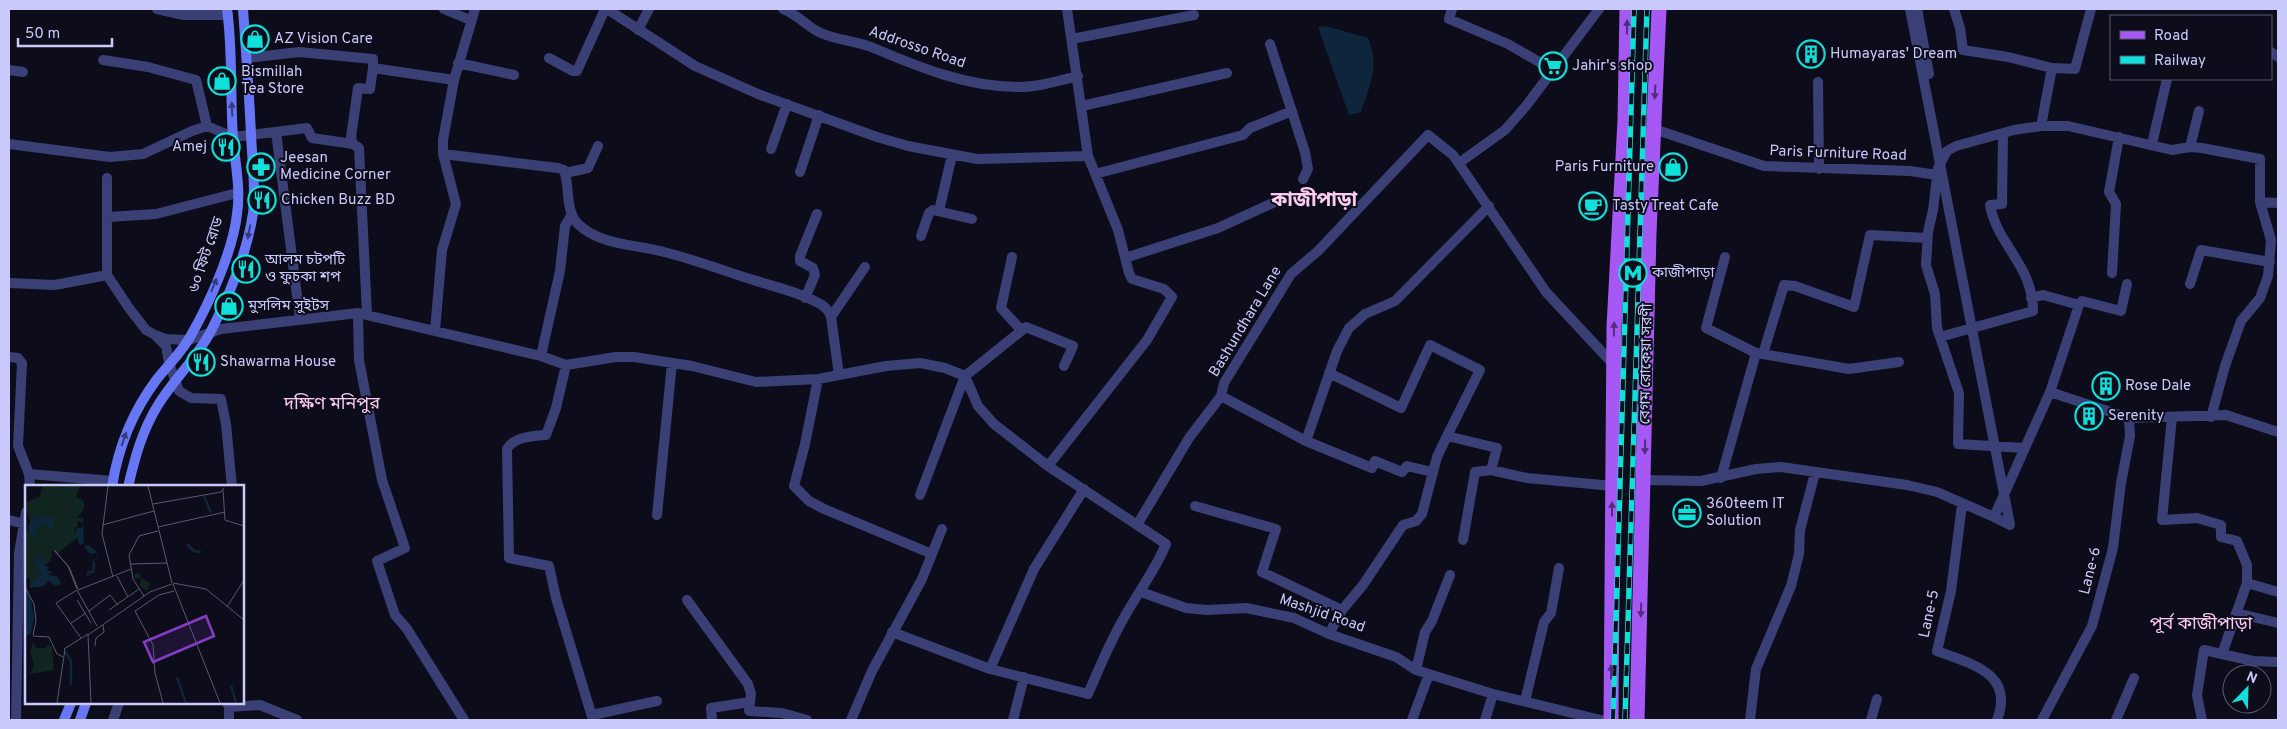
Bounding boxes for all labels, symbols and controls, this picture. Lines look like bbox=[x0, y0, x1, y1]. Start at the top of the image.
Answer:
scale bar bbox=[18, 15, 111, 47]
legend bbox=[2110, 15, 2272, 80]
one-way arrow bbox=[1623, 19, 1631, 35]
street label: Addrosso Road bbox=[866, 23, 968, 73]
shop icon: AZ Vision Care bbox=[240, 24, 270, 54]
text: 50 m bbox=[25, 25, 60, 44]
text: Road bbox=[2154, 27, 2189, 46]
place label: AZ Vision Care bbox=[274, 30, 373, 49]
building icon: Humayaras' Dream bbox=[1796, 39, 1826, 69]
place label: Humayaras' Dream bbox=[1830, 45, 1957, 64]
supermarket icon: Jahir's shop bbox=[1538, 51, 1568, 81]
text: Railway bbox=[2154, 52, 2206, 71]
place label: Jahir's shop bbox=[1572, 57, 1652, 76]
place label: Bismillah Tea Store bbox=[241, 63, 304, 99]
shop icon: Bismillah Tea Store bbox=[207, 66, 237, 96]
one-way arrow bbox=[1651, 85, 1659, 101]
one-way arrow bbox=[227, 101, 235, 117]
restaurant icon: Amej bbox=[211, 132, 241, 162]
place label: Amej bbox=[172, 138, 207, 157]
street label: Paris Furniture Road bbox=[1769, 142, 1907, 166]
place label: Jeesan Medicine Corner bbox=[280, 149, 391, 185]
pharmacy icon: Jeesan Medicine Corner bbox=[246, 152, 276, 182]
shop icon: Paris Furniture bbox=[1658, 152, 1688, 182]
place label: Paris Furniture bbox=[1555, 158, 1654, 177]
restaurant icon: Chicken Buzz BD bbox=[247, 185, 277, 215]
district label: কাজীপাড়া bbox=[1270, 187, 1357, 214]
place label: Chicken Buzz BD bbox=[281, 191, 395, 210]
cafe icon: Tasty Treat Cafe bbox=[1578, 191, 1608, 221]
place label: Tasty Treat Cafe bbox=[1612, 197, 1719, 216]
street label: ৬০ ফিট রোড bbox=[185, 214, 229, 295]
one-way arrow bbox=[245, 224, 253, 240]
place label: আলম চটপটি ও ফুচকা শপ bbox=[264, 251, 346, 287]
restaurant icon: আলম চটপটি ও ফুচকা শপ bbox=[231, 254, 261, 284]
metro station icon: কাজীপাড়া bbox=[1618, 258, 1648, 288]
street label: Bashundhara Lane bbox=[1205, 263, 1287, 381]
place label: কাজীপাড়া bbox=[1651, 264, 1715, 283]
one-way arrow bbox=[210, 277, 218, 292]
shop icon: মুসলিম সুইটস bbox=[214, 291, 244, 321]
place label: মুসলিম সুইটস bbox=[247, 297, 330, 316]
street label: বেগম রোকেয়া সরণী bbox=[1636, 302, 1658, 425]
one-way arrow bbox=[1610, 321, 1618, 337]
restaurant icon: Shawarma House bbox=[186, 347, 216, 377]
place label: Shawarma House bbox=[220, 353, 336, 372]
building icon: Rose Dale bbox=[2091, 371, 2121, 401]
place label: Rose Dale bbox=[2125, 377, 2191, 396]
district label: দক্ষিণ মনিপুর bbox=[283, 393, 380, 416]
building icon: Serenity bbox=[2074, 401, 2104, 431]
place label: Serenity bbox=[2108, 407, 2164, 426]
one-way arrow bbox=[121, 432, 129, 447]
one-way arrow bbox=[1641, 439, 1649, 455]
inset map bbox=[25, 485, 244, 704]
place label: 360teem IT Solution bbox=[1706, 495, 1785, 531]
office icon: 360teem IT Solution bbox=[1672, 498, 1702, 528]
one-way arrow bbox=[1608, 501, 1616, 517]
street label: Lane-6 bbox=[2076, 545, 2106, 597]
street label: Lane-5 bbox=[1916, 588, 1944, 640]
street label: Mashjid Road bbox=[1276, 590, 1368, 638]
one-way arrow bbox=[1637, 602, 1645, 618]
district label: পূর্ব কাজীপাড়া bbox=[2150, 612, 2253, 636]
one-way arrow bbox=[1607, 663, 1615, 679]
north arrow bbox=[2222, 664, 2272, 714]
text: N bbox=[2244, 669, 2259, 688]

